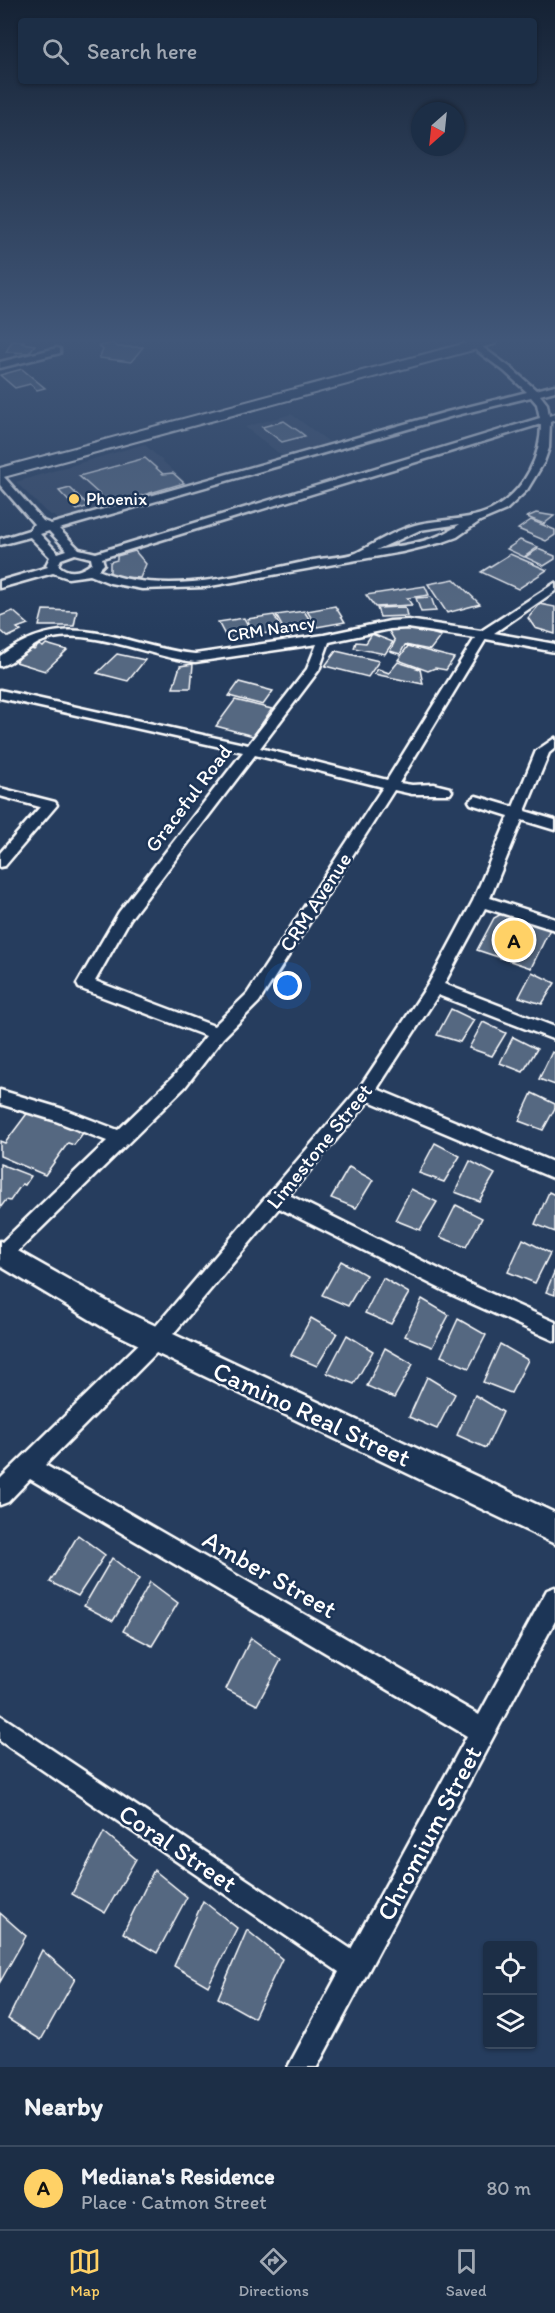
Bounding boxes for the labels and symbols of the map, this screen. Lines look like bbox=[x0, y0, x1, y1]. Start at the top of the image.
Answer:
north arrow bbox=[411, 102, 465, 156]
place label: Phoenix bbox=[86, 488, 147, 510]
marker: Phoenix bbox=[67, 492, 81, 506]
street label: CRM Nancy bbox=[225, 611, 317, 647]
street label: Graceful Road bbox=[139, 739, 237, 857]
street label: CRM Avenue bbox=[274, 848, 356, 956]
pin: A bbox=[494, 918, 534, 962]
your location bbox=[273, 971, 302, 1000]
street label: Limestone Street bbox=[261, 1078, 377, 1214]
street label: Camino Real Street bbox=[208, 1354, 416, 1474]
street label: Amber Street bbox=[197, 1523, 343, 1625]
street label: Chromium Street bbox=[369, 1740, 489, 1926]
street label: Coral Street bbox=[113, 1797, 243, 1899]

